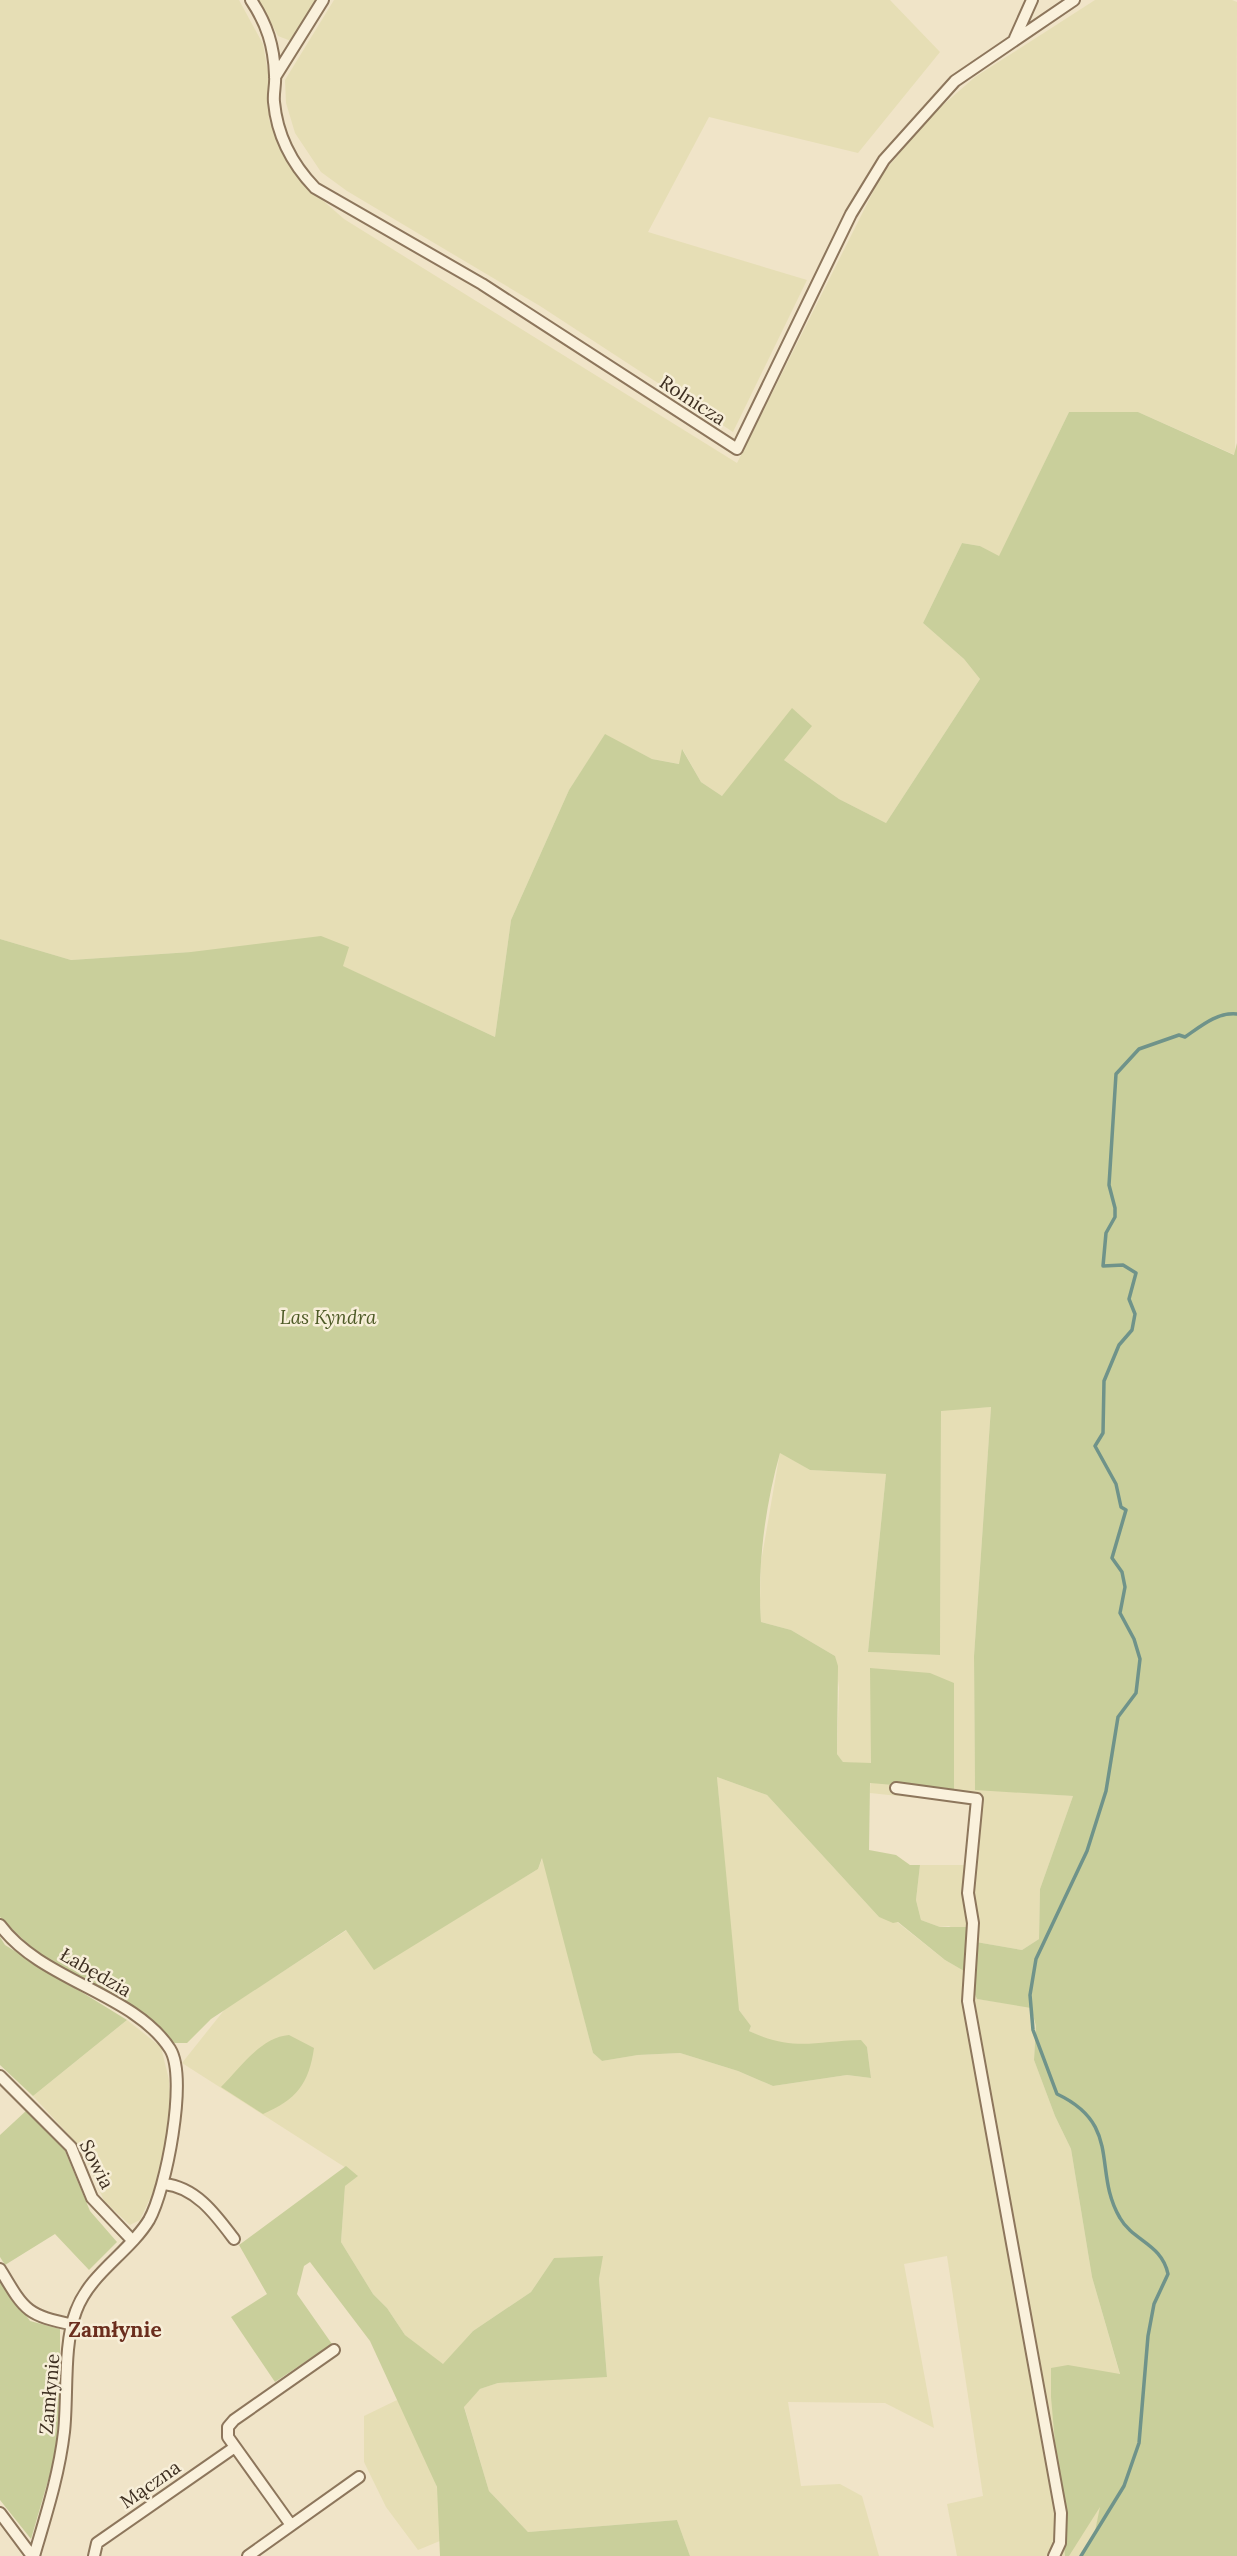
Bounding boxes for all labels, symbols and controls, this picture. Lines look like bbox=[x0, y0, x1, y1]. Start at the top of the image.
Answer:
street label: Rolnicza bbox=[655, 370, 731, 430]
park label: Las Kyndra bbox=[280, 1305, 377, 1329]
street label: Łabędzia bbox=[56, 1942, 136, 2002]
street label: Sowia bbox=[74, 2135, 120, 2193]
district label: Zamłynie bbox=[68, 2316, 162, 2343]
street label: Zamłynie bbox=[34, 2352, 64, 2436]
street label: Mączna bbox=[115, 2454, 185, 2513]

